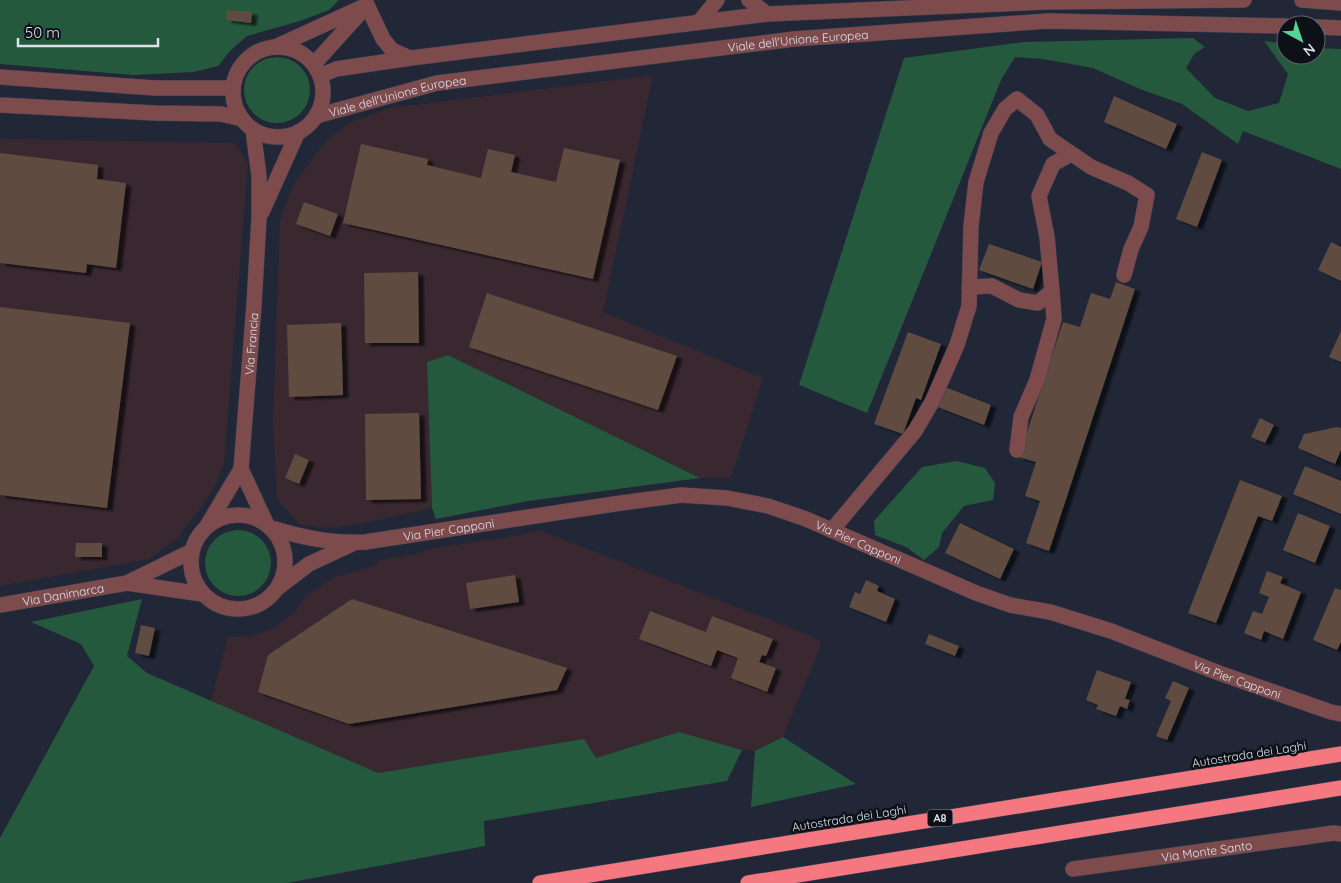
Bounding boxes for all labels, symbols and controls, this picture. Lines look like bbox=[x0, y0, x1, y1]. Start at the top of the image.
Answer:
scale bar bbox=[18, 15, 158, 47]
north arrow bbox=[1276, 15, 1326, 65]
text: 50 m bbox=[25, 23, 60, 42]
street label: Viale dell'Unione Europea bbox=[727, 26, 869, 55]
text: N bbox=[1300, 40, 1319, 60]
street label: Viale dell'Unione Europea bbox=[327, 72, 467, 120]
street label: Via Francia bbox=[241, 312, 261, 376]
street label: Via Pier Capponi bbox=[402, 515, 495, 544]
street label: Via Pier Capponi bbox=[813, 517, 903, 567]
street label: Via Danimarca bbox=[21, 580, 105, 609]
street label: Via Pier Capponi bbox=[1191, 656, 1283, 702]
street label: Autostrada dei Laghi bbox=[1191, 738, 1307, 770]
street label: Autostrada dei Laghi bbox=[791, 802, 907, 834]
road number: A8 bbox=[928, 810, 952, 826]
street label: Via Monte Santo bbox=[1160, 837, 1253, 864]

